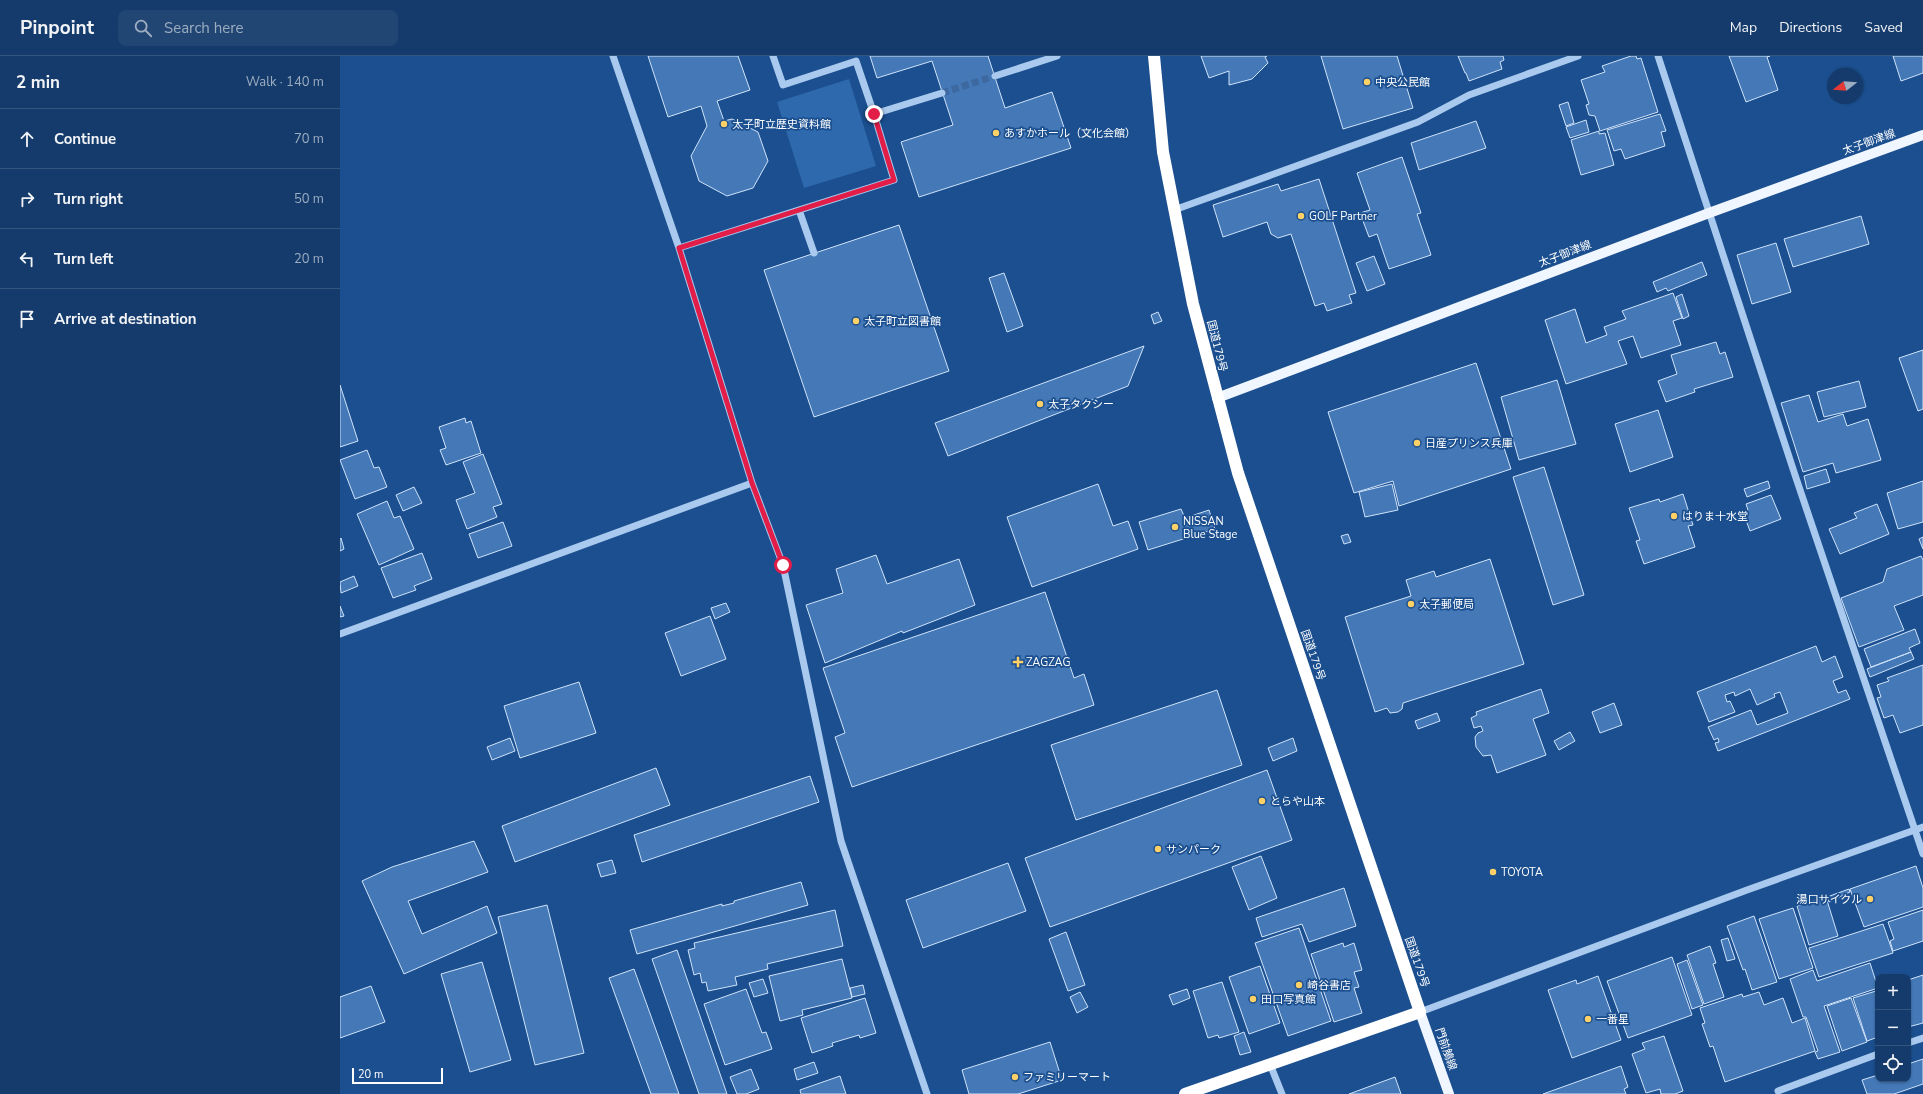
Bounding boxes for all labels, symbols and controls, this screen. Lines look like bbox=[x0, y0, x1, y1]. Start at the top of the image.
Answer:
search box bbox=[118, 10, 398, 46]
text: Pinpoint bbox=[20, 15, 94, 41]
icon: search bbox=[132, 17, 154, 39]
text: Search here bbox=[164, 18, 243, 38]
text: Map bbox=[1730, 18, 1757, 37]
text: Directions bbox=[1779, 18, 1842, 37]
text: Saved bbox=[1864, 18, 1903, 37]
north arrow bbox=[1827, 68, 1863, 104]
text: 2 min bbox=[16, 71, 60, 94]
text: Walk · 140 m bbox=[246, 73, 324, 91]
place label: 中央公民館 bbox=[1375, 75, 1430, 90]
marker: 中央公民館 bbox=[1362, 77, 1372, 87]
route end bbox=[865, 105, 883, 123]
place label: 太子町立歴史資料館 bbox=[732, 117, 831, 132]
marker: 太子町立歴史資料館 bbox=[719, 119, 729, 129]
place label: あすかホール（文化会館） bbox=[1004, 126, 1136, 141]
street label: 太子御津線 bbox=[1841, 126, 1897, 158]
icon: ahead bbox=[16, 128, 38, 150]
marker: あすかホール（文化会館） bbox=[991, 128, 1001, 138]
text: Continue bbox=[54, 129, 116, 149]
text: 70 m bbox=[294, 130, 324, 148]
icon: right bbox=[16, 188, 38, 210]
text: Turn right bbox=[54, 189, 123, 209]
text: 50 m bbox=[294, 190, 324, 208]
place label: GOLF Partner bbox=[1309, 209, 1377, 224]
marker: GOLF Partner bbox=[1296, 211, 1306, 221]
street label: 太子御津線 bbox=[1537, 237, 1593, 271]
icon: left bbox=[16, 248, 38, 270]
text: Turn left bbox=[54, 249, 113, 269]
text: 20 m bbox=[294, 250, 324, 268]
icon: arrive bbox=[16, 308, 38, 330]
text: Arrive at destination bbox=[54, 309, 197, 329]
place label: 太子町立図書館 bbox=[864, 314, 941, 329]
marker: 太子町立図書館 bbox=[851, 316, 861, 326]
street label: 国道179号 bbox=[1203, 319, 1231, 373]
place label: 太子タクシー bbox=[1048, 397, 1114, 412]
marker: 太子タクシー bbox=[1035, 399, 1045, 409]
place label: 日産プリンス兵庫 bbox=[1425, 436, 1513, 451]
marker: 日産プリンス兵庫 bbox=[1412, 438, 1422, 448]
place label: はりま十水堂 bbox=[1682, 509, 1748, 524]
marker: はりま十水堂 bbox=[1669, 511, 1679, 521]
place label: NISSAN Blue Stage bbox=[1183, 514, 1237, 542]
marker: NISSAN Blue Stage bbox=[1170, 522, 1180, 532]
route start bbox=[774, 556, 792, 574]
place label: 太子郵便局 bbox=[1419, 597, 1474, 612]
marker: 太子郵便局 bbox=[1406, 599, 1416, 609]
street label: 国道179号 bbox=[1297, 628, 1329, 682]
place label: ZAGZAG bbox=[1026, 655, 1070, 670]
marker: ZAGZAG bbox=[1013, 657, 1023, 667]
place label: とらや山本 bbox=[1270, 794, 1325, 809]
marker: とらや山本 bbox=[1257, 796, 1267, 806]
place label: サンパーク bbox=[1166, 842, 1221, 857]
marker: サンパーク bbox=[1153, 844, 1163, 854]
place label: TOYOTA bbox=[1501, 865, 1543, 880]
marker: TOYOTA bbox=[1488, 867, 1498, 877]
place label: 湯口サイクル bbox=[1797, 892, 1862, 907]
marker: 湯口サイクル bbox=[1865, 894, 1875, 904]
street label: 国道179号 bbox=[1401, 935, 1433, 989]
map controls bbox=[1875, 974, 1911, 1082]
button: + bbox=[1875, 974, 1911, 1010]
place label: 崎谷書店 bbox=[1307, 978, 1351, 993]
marker: 崎谷書店 bbox=[1294, 980, 1304, 990]
place label: 田口写真館 bbox=[1261, 992, 1316, 1007]
marker: 田口写真館 bbox=[1248, 994, 1258, 1004]
button: − bbox=[1875, 1010, 1911, 1046]
place label: 一番星 bbox=[1596, 1012, 1629, 1027]
marker: 一番星 bbox=[1583, 1014, 1593, 1024]
street label: 門前鵤線 bbox=[1432, 1026, 1460, 1072]
button: locate bbox=[1875, 1046, 1911, 1082]
scale bar bbox=[352, 1066, 443, 1085]
text: 20 m bbox=[358, 1067, 383, 1082]
place label: ファミリーマート bbox=[1023, 1070, 1111, 1085]
marker: ファミリーマート bbox=[1010, 1072, 1020, 1082]

